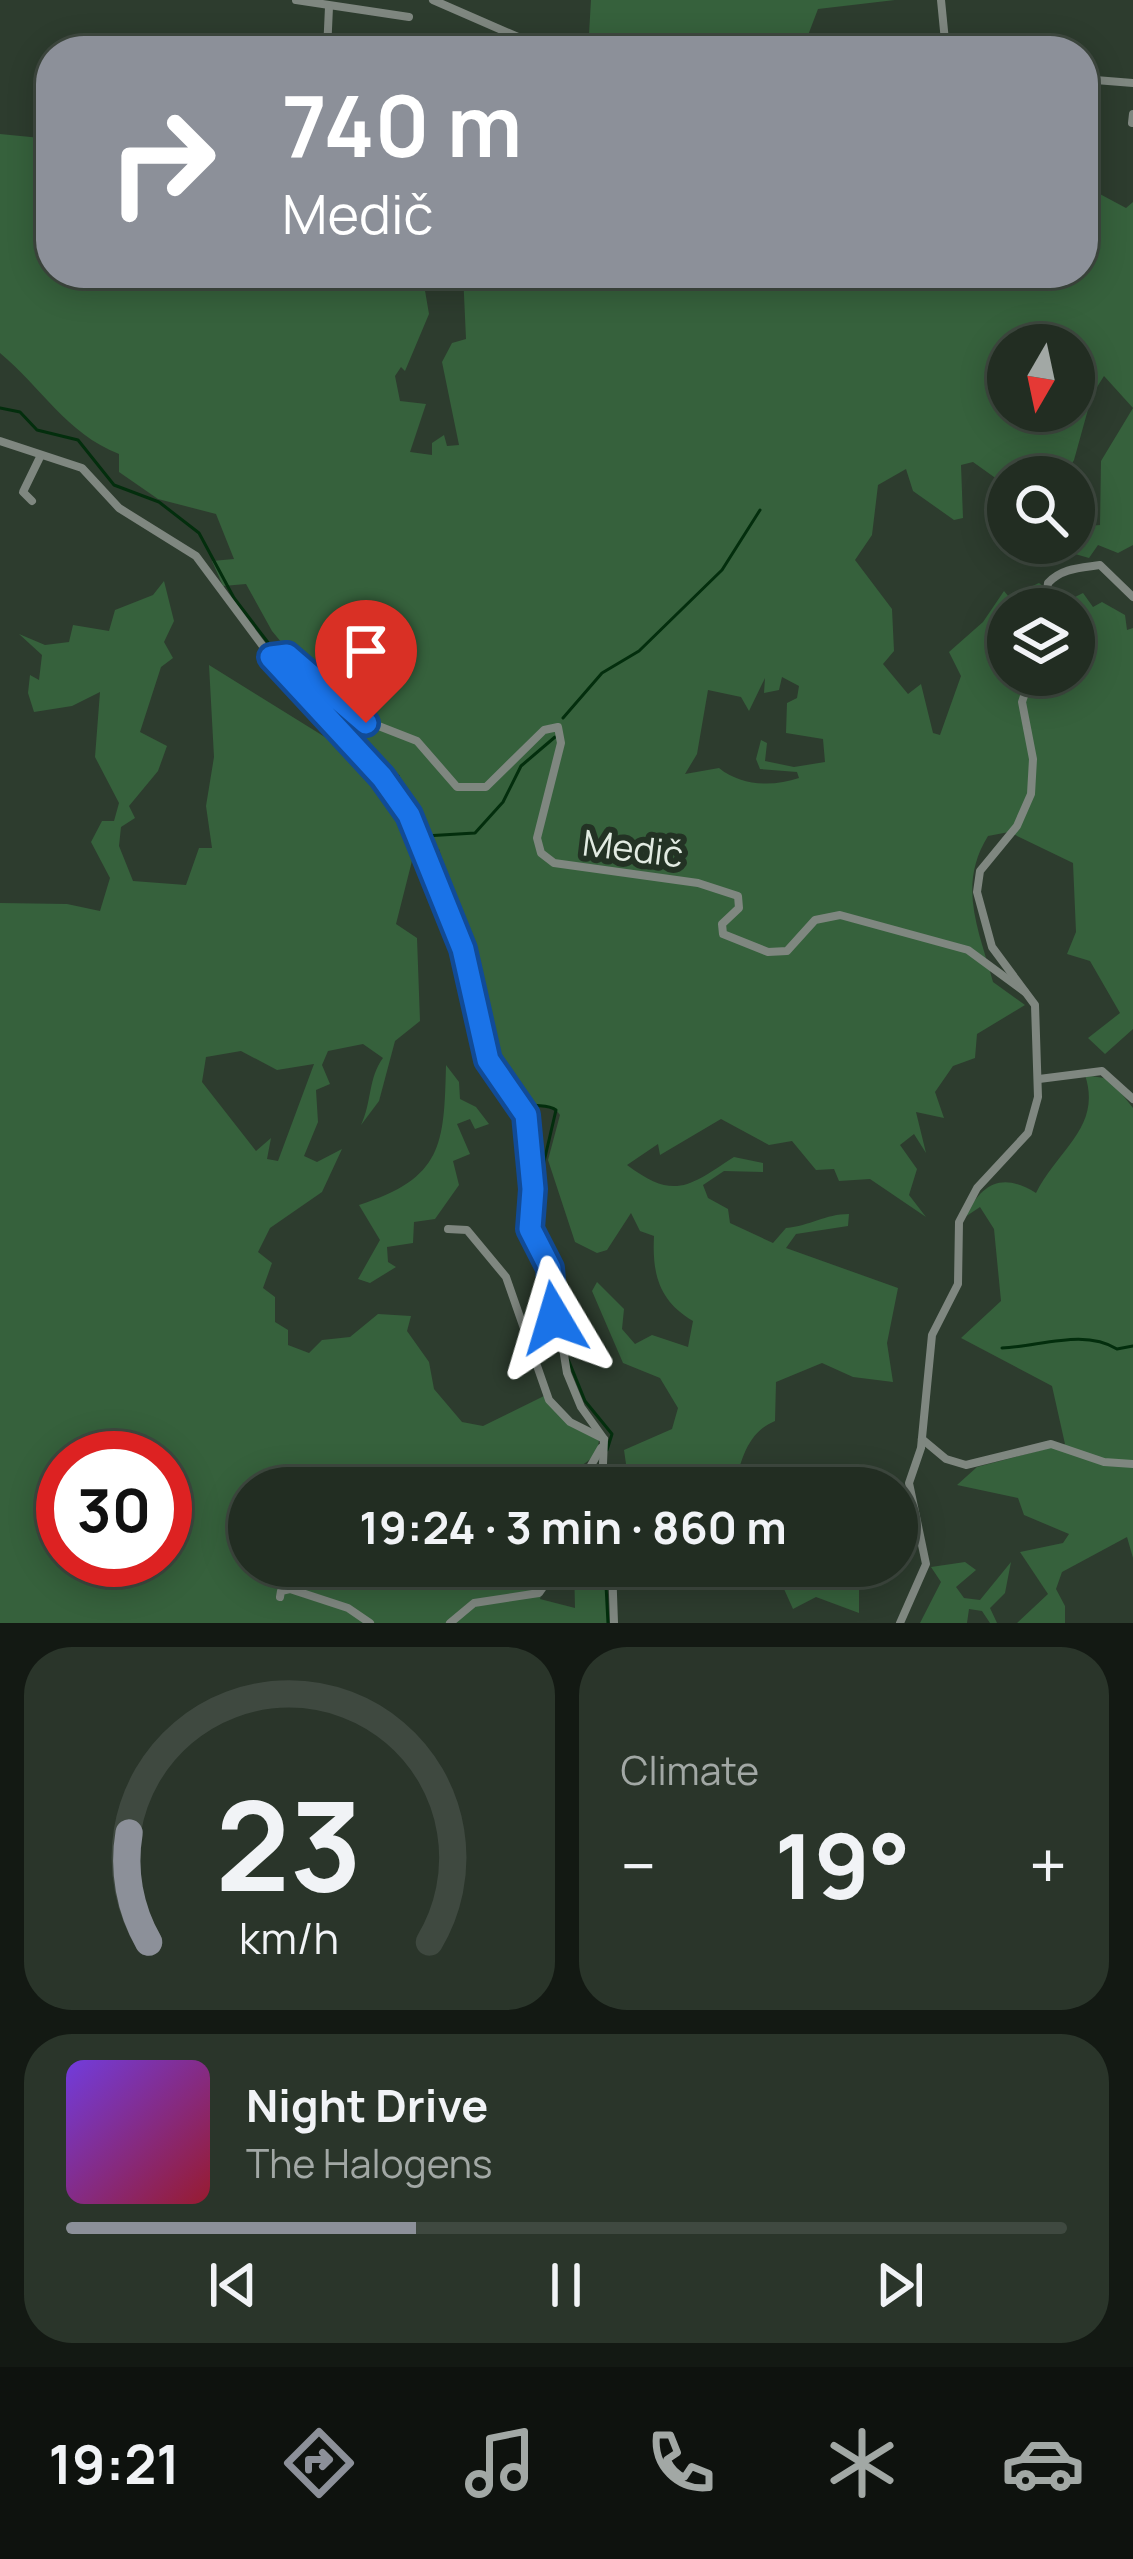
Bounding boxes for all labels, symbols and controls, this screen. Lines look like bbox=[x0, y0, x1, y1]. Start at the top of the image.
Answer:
text: 740 m bbox=[282, 67, 522, 182]
icon: right bbox=[84, 84, 240, 240]
text: Medič bbox=[282, 176, 433, 250]
north arrow bbox=[987, 324, 1095, 432]
map controls bbox=[987, 324, 1095, 696]
button: search bbox=[987, 456, 1095, 564]
button: layers bbox=[987, 588, 1095, 696]
pin bbox=[315, 600, 417, 723]
icon: arrive bbox=[333, 618, 399, 684]
street label: Medič bbox=[580, 818, 686, 878]
position arrow bbox=[491, 1255, 617, 1381]
speed limit sign: 30 bbox=[36, 1431, 192, 1587]
text: 19:24 · 3 min · 860 m bbox=[359, 1496, 787, 1558]
text: Climate bbox=[621, 1743, 759, 1797]
text: 23 bbox=[216, 1758, 363, 1928]
text: 19° bbox=[775, 1803, 910, 1926]
text: − bbox=[621, 1820, 656, 1910]
text: + bbox=[1029, 1820, 1067, 1910]
text: km/h bbox=[239, 1907, 339, 1966]
text: Night Drive bbox=[246, 2074, 488, 2136]
text: The Halogens bbox=[246, 2136, 493, 2190]
icon: previous bbox=[200, 2252, 266, 2318]
icon: pause bbox=[533, 2252, 599, 2318]
icon: next bbox=[867, 2252, 933, 2318]
icon: directions bbox=[277, 2421, 361, 2505]
icon: music bbox=[458, 2421, 542, 2505]
icon: phone bbox=[639, 2421, 723, 2505]
icon: climate bbox=[820, 2421, 904, 2505]
icon: car bbox=[1001, 2421, 1085, 2505]
text: 19:21 bbox=[48, 2426, 180, 2500]

